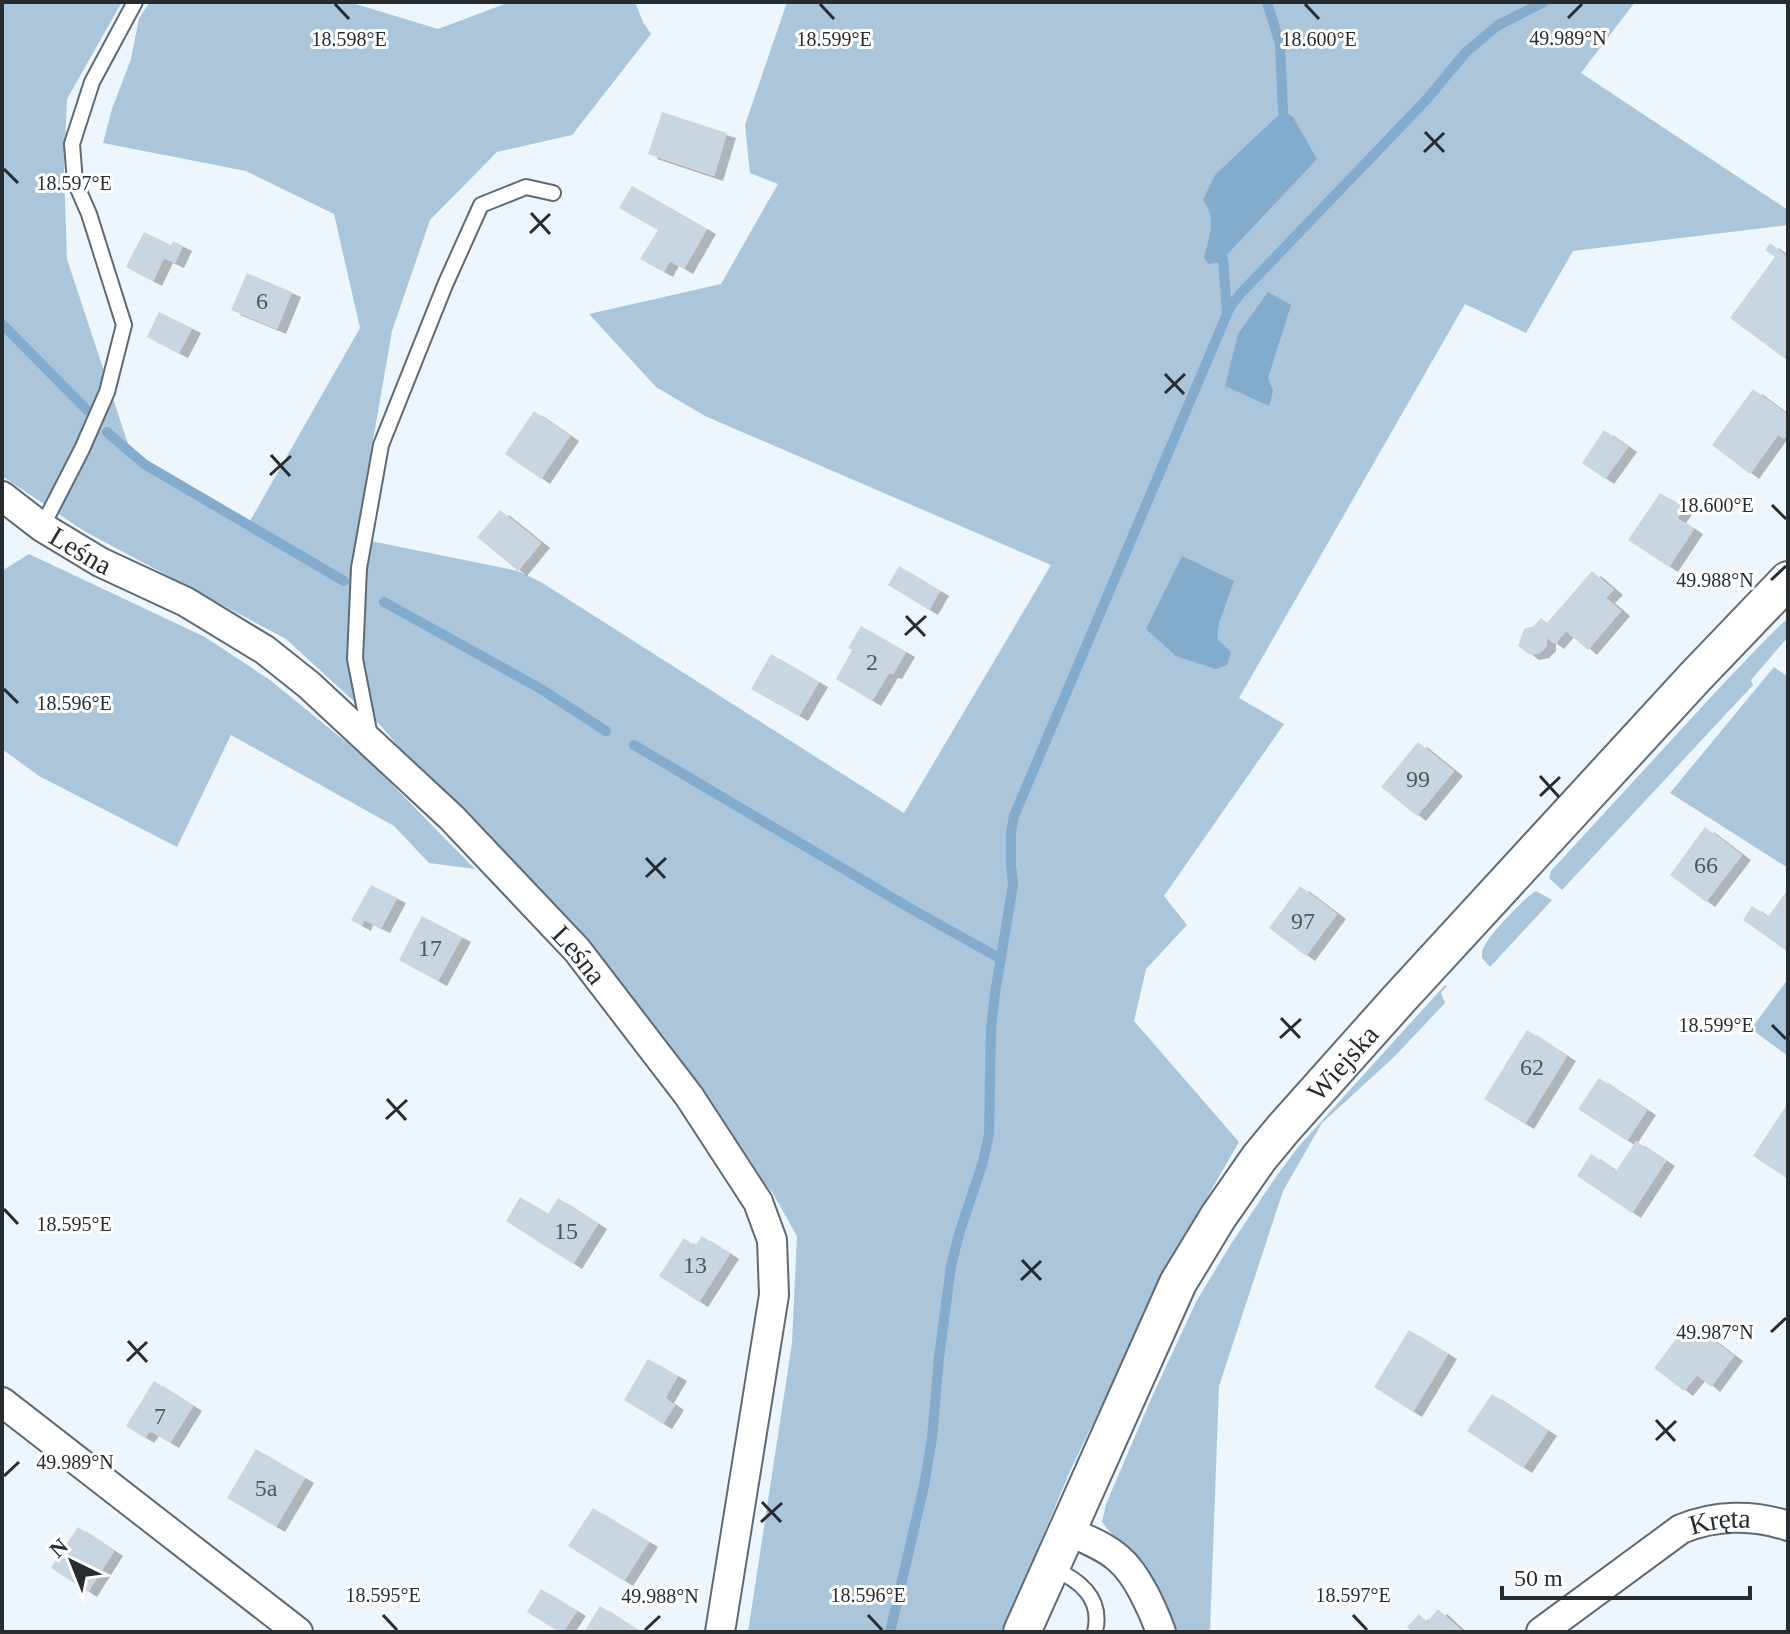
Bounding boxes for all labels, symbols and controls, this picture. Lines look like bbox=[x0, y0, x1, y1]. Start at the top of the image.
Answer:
text: 49.989°N bbox=[1529, 27, 1607, 49]
text: 18.598°E bbox=[311, 28, 387, 50]
text: 18.599°E bbox=[796, 28, 872, 50]
text: 18.600°E bbox=[1281, 28, 1357, 50]
text: 18.597°E bbox=[36, 172, 112, 194]
house number: 6 bbox=[256, 288, 268, 314]
text: 18.600°E bbox=[1678, 494, 1754, 516]
street label: Leśna bbox=[44, 520, 117, 581]
text: 49.988°N bbox=[1676, 569, 1754, 591]
house number: 2 bbox=[866, 649, 878, 675]
text: 18.596°E bbox=[36, 692, 112, 714]
house number: 99 bbox=[1406, 766, 1430, 792]
house number: 66 bbox=[1694, 852, 1718, 878]
house number: 97 bbox=[1291, 908, 1315, 934]
street label: Leśna bbox=[546, 919, 613, 991]
house number: 17 bbox=[418, 935, 442, 961]
text: 18.599°E bbox=[1678, 1014, 1754, 1036]
street label: Wiejska bbox=[1301, 1018, 1385, 1107]
house number: 62 bbox=[1520, 1054, 1544, 1080]
text: 18.595°E bbox=[36, 1213, 112, 1235]
house number: 15 bbox=[554, 1218, 578, 1244]
house number: 13 bbox=[683, 1252, 707, 1278]
text: 49.987°N bbox=[1676, 1321, 1754, 1343]
house number: 7 bbox=[154, 1403, 166, 1429]
text: 49.989°N bbox=[36, 1451, 114, 1473]
house number: 5a bbox=[255, 1475, 278, 1501]
street label: Kręta bbox=[1686, 1503, 1752, 1541]
north arrow bbox=[32, 1522, 112, 1602]
text: N bbox=[44, 1533, 73, 1562]
scale bar bbox=[1502, 1550, 1750, 1600]
text: 50 m bbox=[1514, 1565, 1563, 1591]
text: 18.595°E bbox=[345, 1584, 421, 1606]
text: 18.596°E bbox=[830, 1584, 906, 1606]
text: 18.597°E bbox=[1315, 1584, 1391, 1606]
text: 49.988°N bbox=[621, 1585, 699, 1607]

